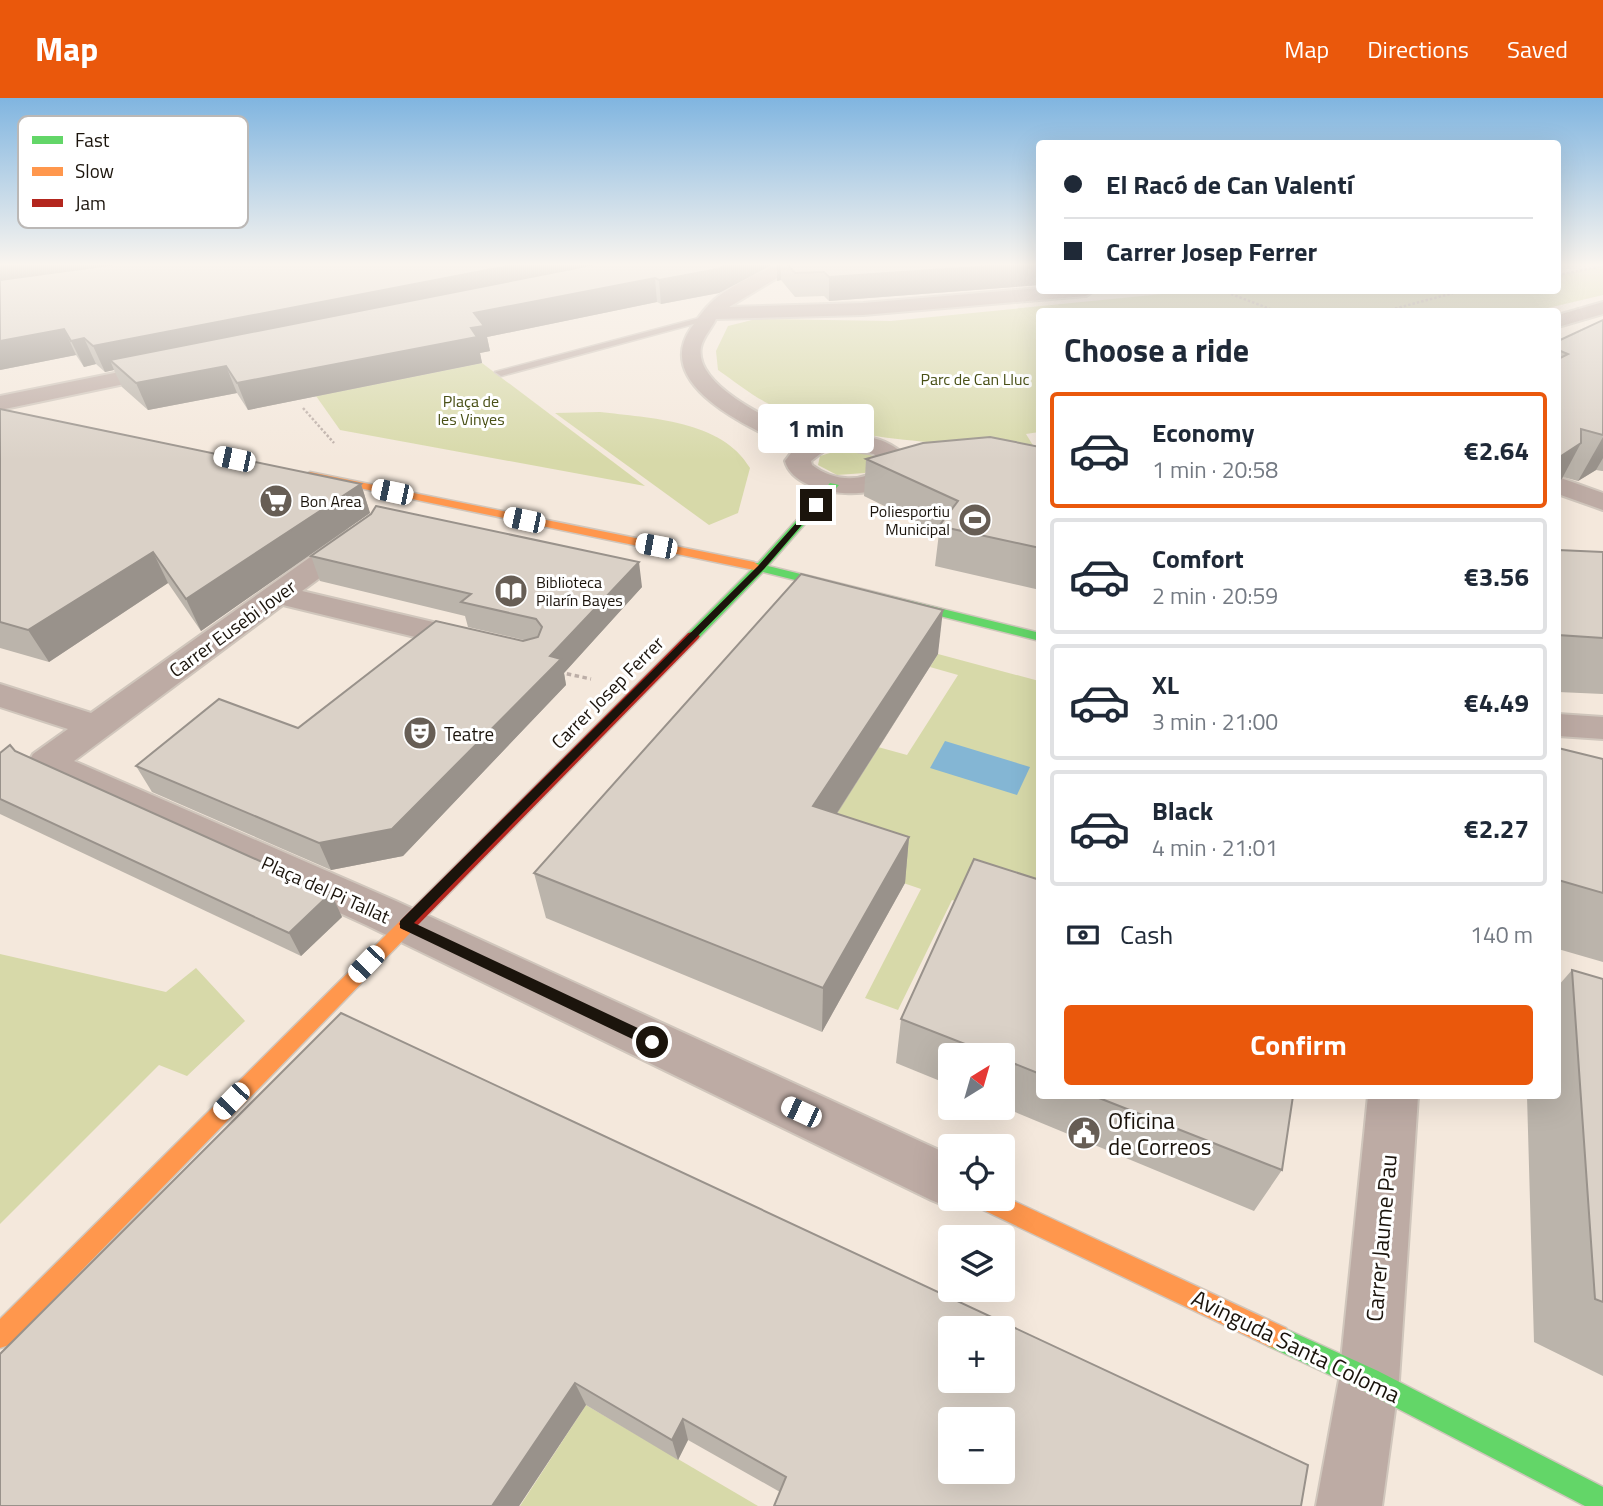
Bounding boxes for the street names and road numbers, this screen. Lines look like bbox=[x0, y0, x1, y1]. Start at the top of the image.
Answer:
street label: Carrer Eusebi Jover bbox=[162, 572, 302, 684]
street label: Carrer Josep Ferrer bbox=[544, 629, 670, 755]
street label: Plaça del Pi Tallat bbox=[257, 848, 395, 930]
street label: Carrer Jaume Pau bbox=[1356, 1153, 1406, 1323]
street label: Avinguda Santa Coloma bbox=[1186, 1280, 1407, 1412]

